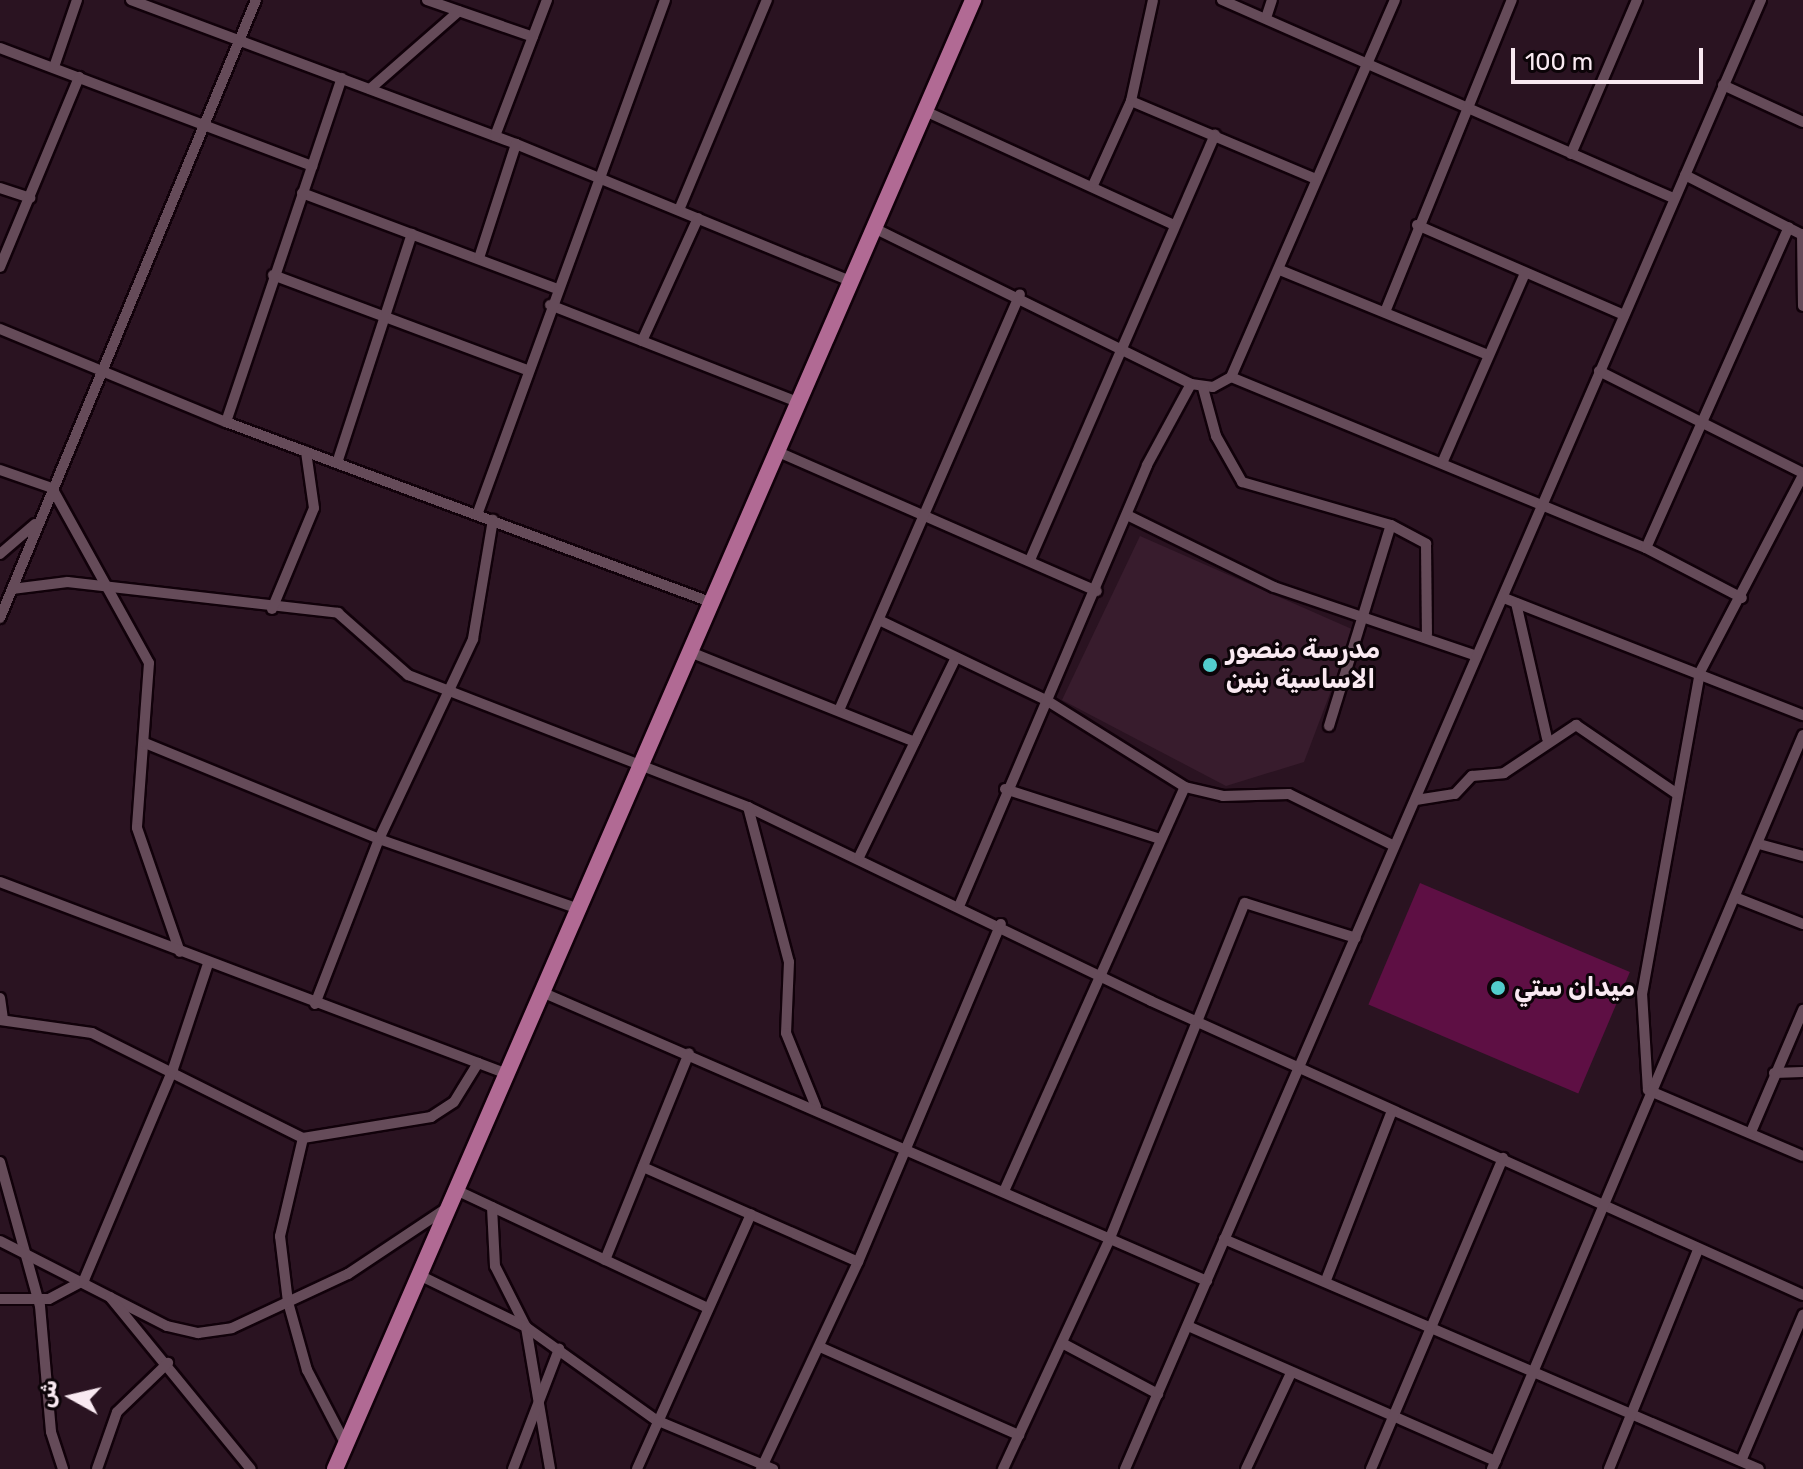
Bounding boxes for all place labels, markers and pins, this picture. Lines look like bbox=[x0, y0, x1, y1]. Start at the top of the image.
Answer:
place label: مدرسة منصور الاساسية بنين bbox=[1226, 634, 1380, 696]
marker: مدرسة منصور الاساسية بنين bbox=[1201, 656, 1219, 674]
place label: ميدان ستي bbox=[1514, 972, 1635, 1004]
marker: ميدان ستي bbox=[1489, 979, 1507, 997]

